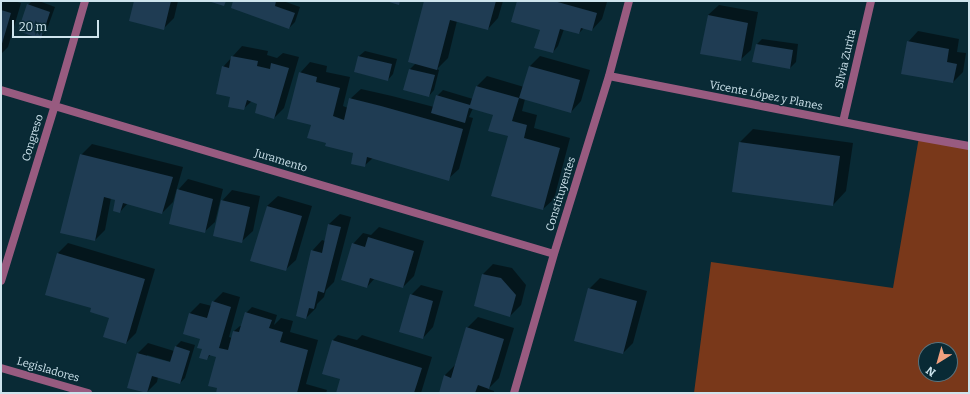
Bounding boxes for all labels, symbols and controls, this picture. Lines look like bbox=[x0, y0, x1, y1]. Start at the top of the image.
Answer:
scale bar bbox=[14, 12, 101, 38]
text: 20 m bbox=[19, 20, 47, 34]
street label: Silvia Zurita bbox=[833, 28, 859, 90]
street label: Vicente López y Planes bbox=[708, 79, 824, 113]
street label: Congreso bbox=[20, 113, 46, 163]
street label: Juramento bbox=[253, 147, 309, 175]
street label: Constituyentes bbox=[543, 155, 579, 233]
north arrow bbox=[918, 342, 958, 382]
street label: Legisladores bbox=[15, 355, 81, 385]
text: N bbox=[924, 363, 938, 379]

